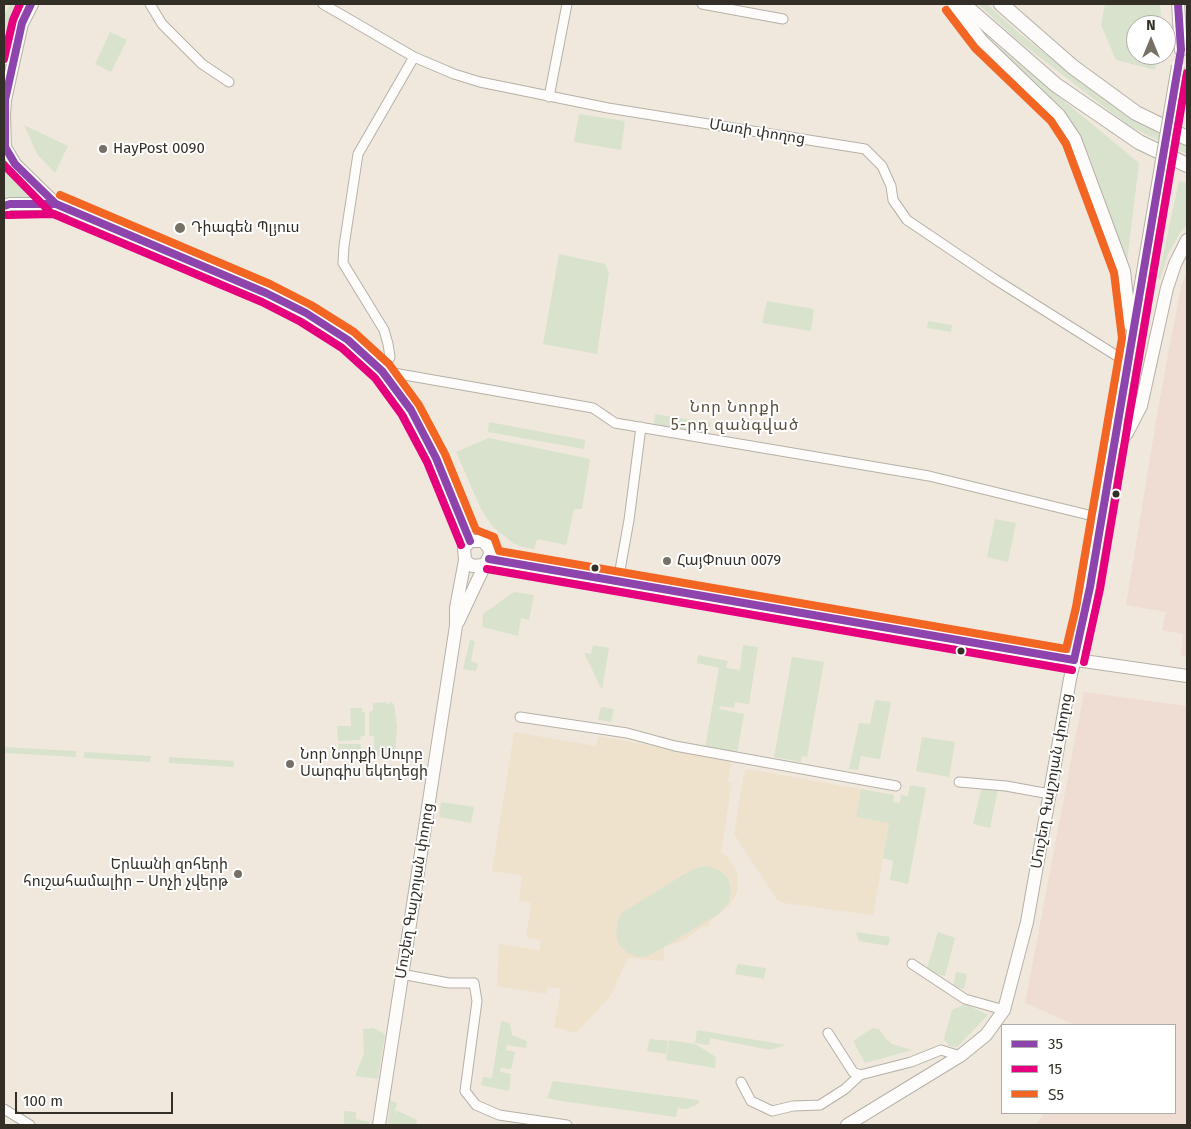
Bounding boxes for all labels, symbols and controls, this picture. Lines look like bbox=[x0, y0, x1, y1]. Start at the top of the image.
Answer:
north arrow bbox=[1126, 15, 1176, 65]
text: N bbox=[1146, 17, 1156, 34]
street label: Մառի փողոց bbox=[708, 116, 806, 148]
place label: HayPost 0090 bbox=[113, 140, 205, 158]
marker: HayPost 0090 bbox=[97, 143, 109, 155]
place label: Դիագեն Պլյուս bbox=[191, 219, 300, 237]
marker: Դիագեն Պլյուս bbox=[173, 221, 187, 235]
district label: Նոր Նորքի 5-րդ զանգված bbox=[669, 398, 801, 436]
unlabelled marker bbox=[1111, 489, 1121, 499]
place label: ՀայՓոստ 0079 bbox=[677, 552, 781, 570]
marker: ՀայՓոստ 0079 bbox=[661, 555, 673, 567]
unlabelled marker bbox=[590, 563, 600, 573]
unlabelled marker bbox=[956, 646, 966, 656]
street label: Մուշեղ Գալշոյան փողոց bbox=[1028, 692, 1076, 870]
place label: Նոր Նորքի Սուրբ Սարգիս եկեղեցի bbox=[300, 746, 428, 781]
marker: Նոր Նորքի Սուրբ Սարգիս եկեղեցի bbox=[284, 758, 296, 770]
street label: Մուշեղ Գալշոյան փողոց bbox=[392, 802, 438, 980]
place label: Երևանի զոհերի հուշահամալիր – Սոչի չվերթ bbox=[23, 856, 228, 891]
marker: Երևանի զոհերի հուշահամալիր – Սոչի չվերթ bbox=[232, 868, 244, 880]
legend bbox=[1001, 1024, 1176, 1114]
text: 35 bbox=[1048, 1035, 1063, 1053]
text: 15 bbox=[1048, 1060, 1062, 1078]
scale bar bbox=[18, 1082, 175, 1114]
text: Տ5 bbox=[1048, 1086, 1064, 1104]
text: 100 m bbox=[23, 1092, 63, 1110]

